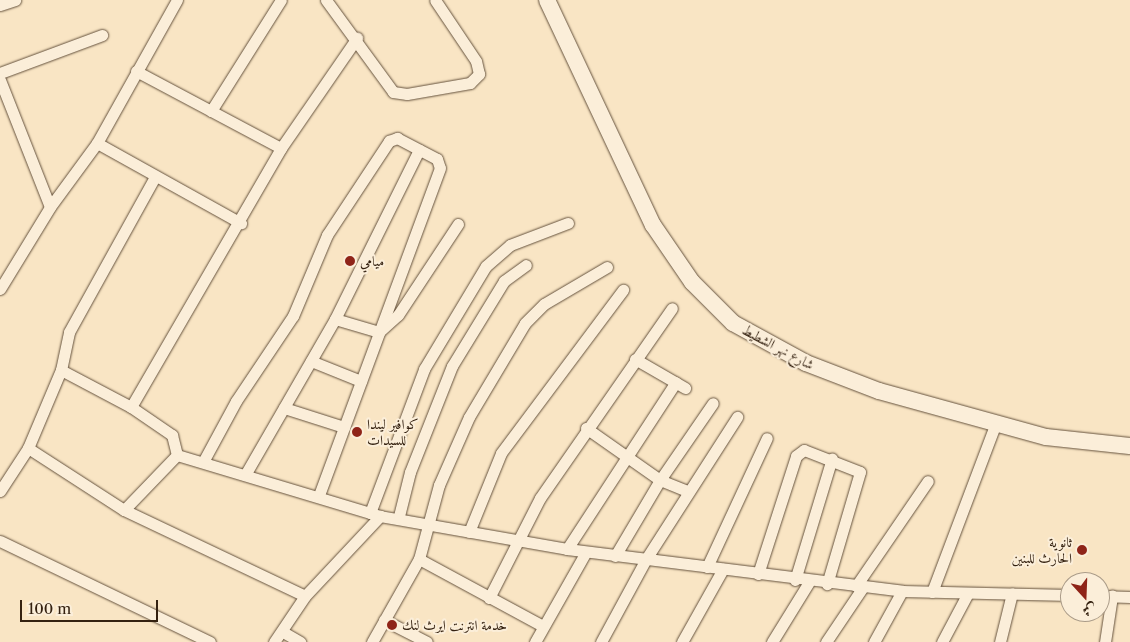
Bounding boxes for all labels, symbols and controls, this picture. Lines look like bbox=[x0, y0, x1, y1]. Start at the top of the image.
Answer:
place label: ميامي bbox=[360, 253, 384, 269]
marker: ميامي bbox=[344, 255, 356, 267]
street label: شارع نهر الشطيط bbox=[739, 321, 817, 373]
place label: كوافير ليندا للسيدات bbox=[367, 416, 419, 448]
marker: كوافير ليندا للسيدات bbox=[351, 426, 363, 438]
place label: ثانوية الحارث للبنين bbox=[1012, 534, 1072, 566]
marker: ثانوية الحارث للبنين bbox=[1076, 544, 1088, 556]
north arrow bbox=[1060, 572, 1110, 622]
scale bar bbox=[22, 590, 160, 622]
text: 100 m bbox=[28, 599, 71, 618]
text: ش bbox=[1080, 599, 1099, 621]
place label: خدمة انترنت ايرث لنك bbox=[402, 617, 507, 633]
marker: خدمة انترنت ايرث لنك bbox=[386, 619, 398, 631]

